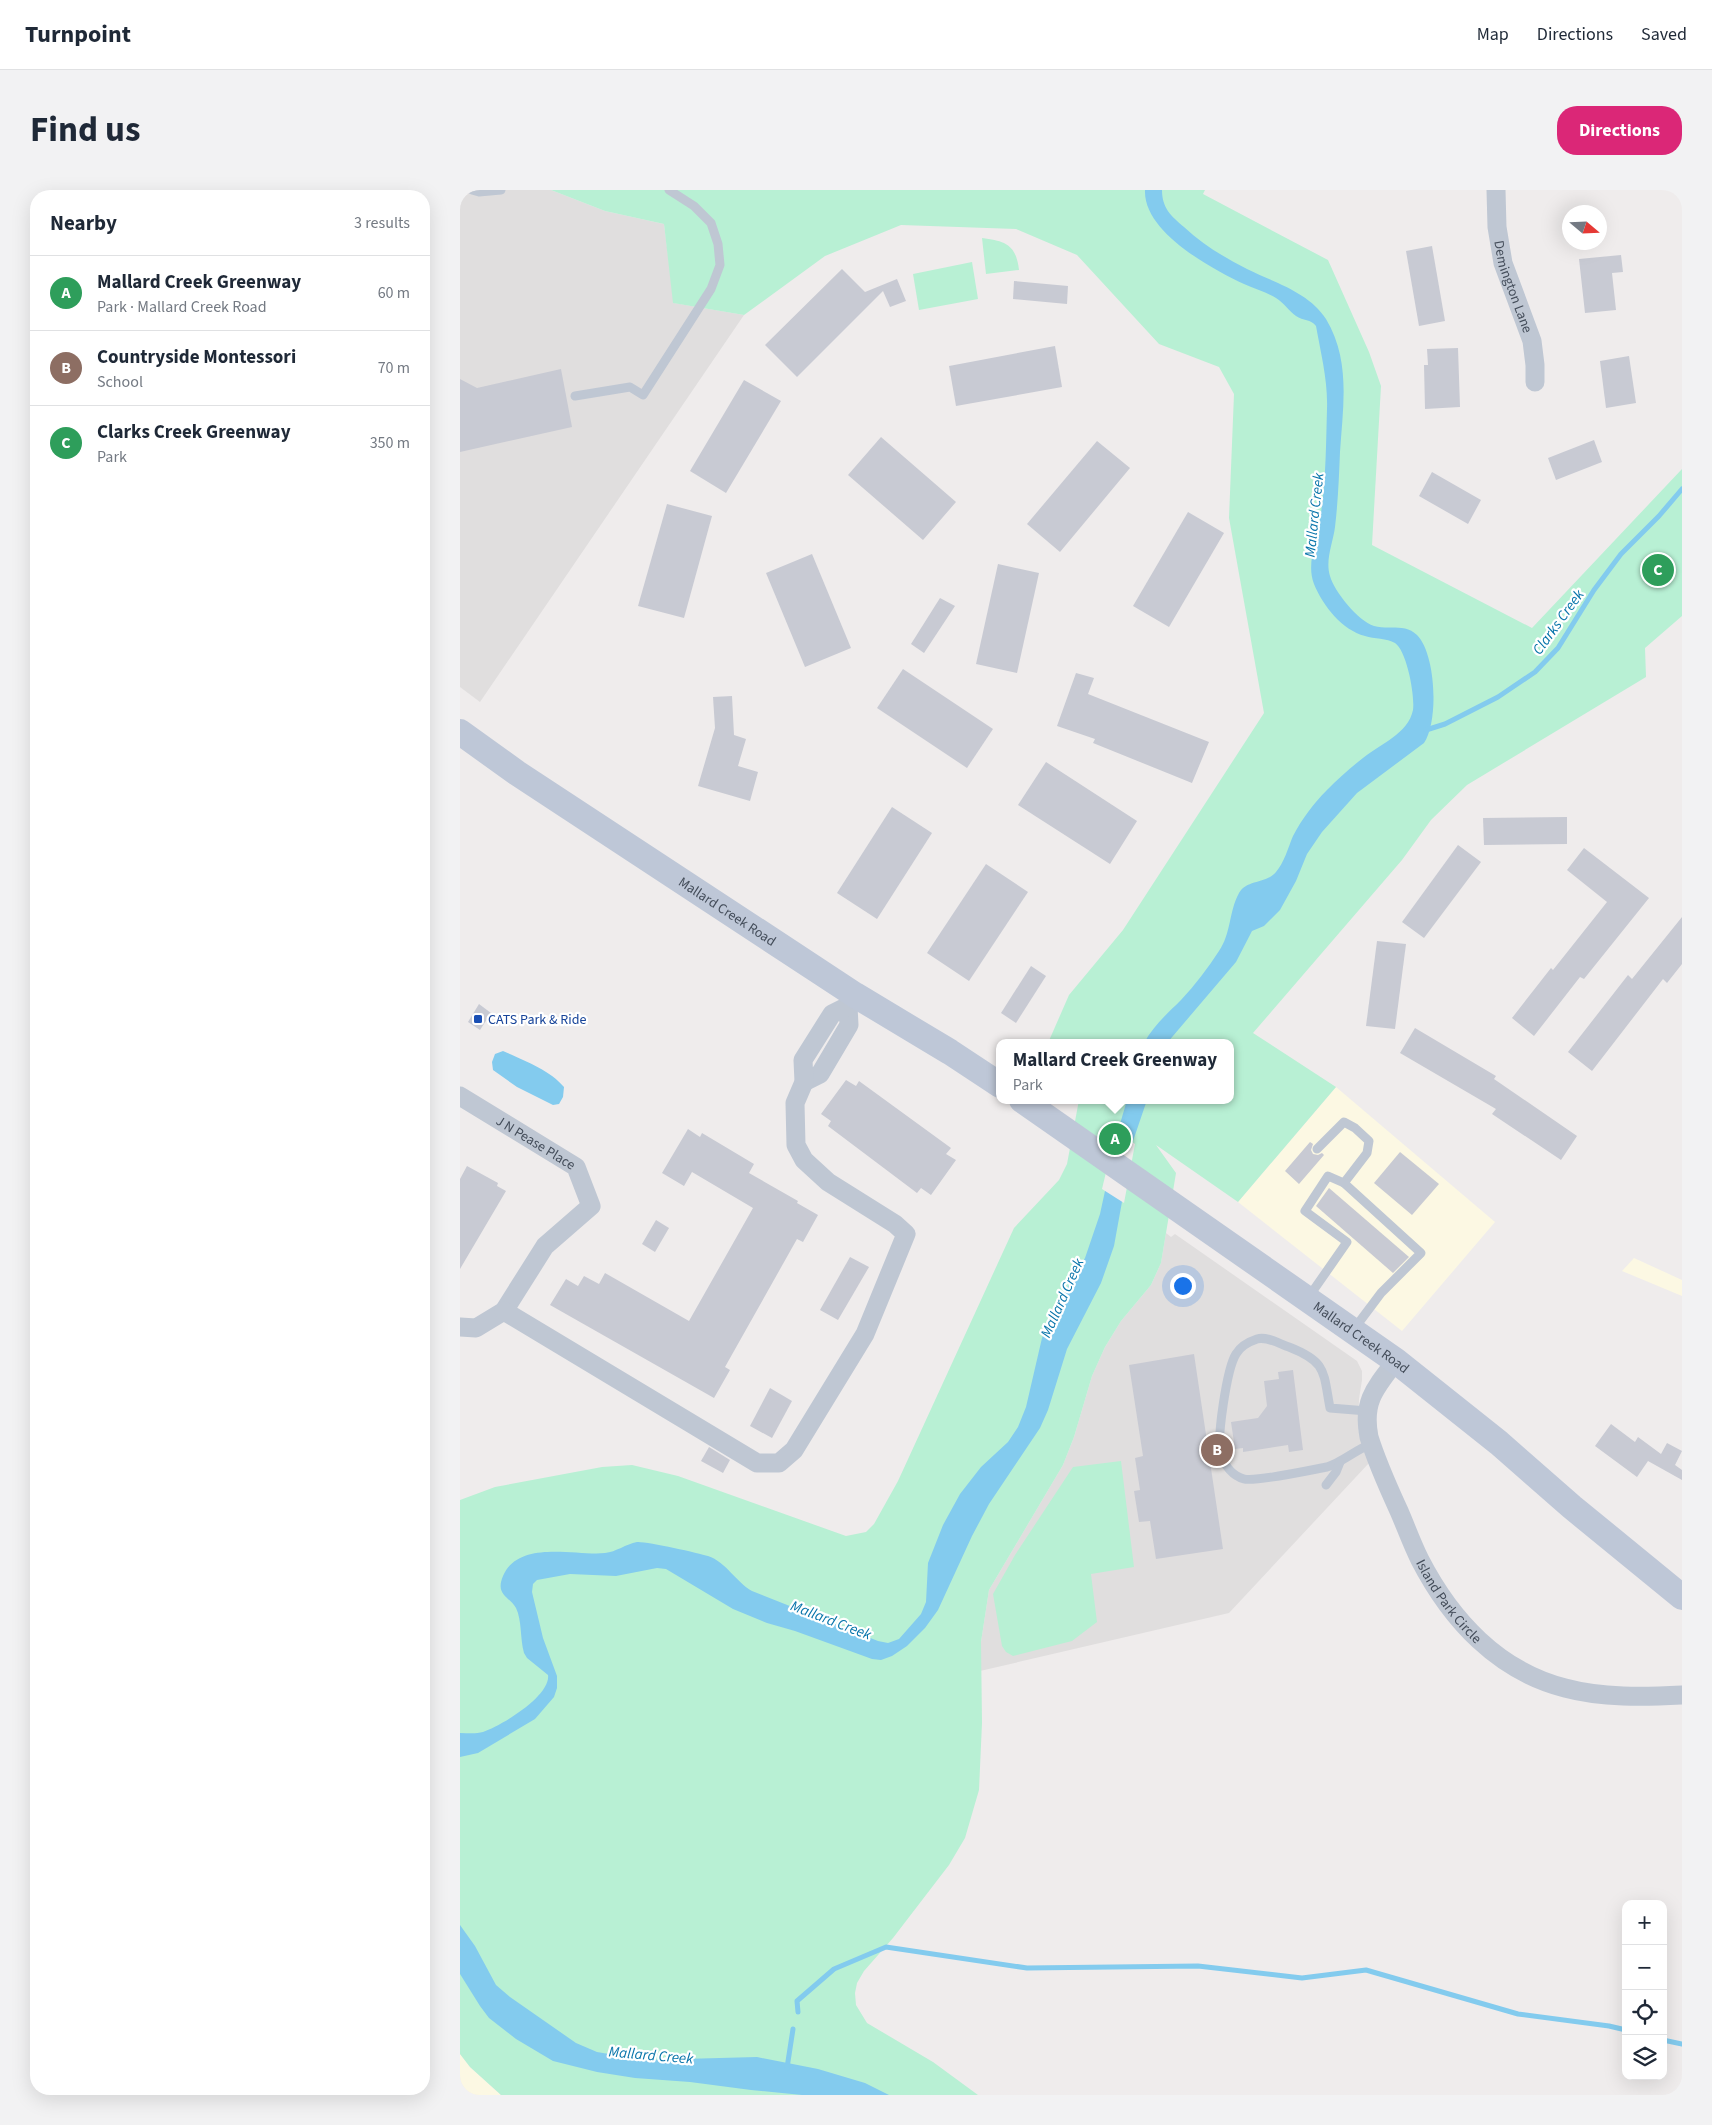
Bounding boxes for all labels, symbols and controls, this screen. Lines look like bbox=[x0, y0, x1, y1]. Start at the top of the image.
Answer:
text: Turnpoint bbox=[25, 17, 131, 52]
text: Map bbox=[1477, 22, 1509, 47]
text: Directions bbox=[1537, 22, 1613, 47]
text: Saved bbox=[1641, 22, 1687, 47]
text: Find us bbox=[30, 105, 140, 155]
button: Directions bbox=[1557, 106, 1682, 155]
north arrow bbox=[1562, 205, 1607, 250]
text: Nearby bbox=[50, 208, 117, 238]
text: 3 results bbox=[354, 212, 410, 234]
street label: Demington Lane bbox=[1488, 239, 1537, 336]
text: Mallard Creek Greenway bbox=[97, 269, 301, 296]
text: A bbox=[61, 282, 71, 304]
text: 60 m bbox=[378, 282, 410, 304]
text: Park · Mallard Creek Road bbox=[97, 296, 267, 318]
text: Countryside Montessori bbox=[97, 344, 296, 371]
text: B bbox=[61, 357, 71, 379]
text: 70 m bbox=[378, 357, 410, 379]
text: School bbox=[97, 371, 143, 393]
text: Clarks Creek Greenway bbox=[97, 419, 291, 446]
text: C bbox=[61, 432, 71, 454]
text: 350 m bbox=[370, 432, 410, 454]
text: Park bbox=[97, 446, 127, 468]
water label: Mallard Creek bbox=[1300, 471, 1329, 558]
pin: C bbox=[1642, 551, 1674, 589]
water label: Clarks Creek bbox=[1528, 585, 1590, 659]
street label: Mallard Creek Road bbox=[674, 873, 780, 952]
place label: CATS Park & Ride bbox=[488, 1010, 587, 1030]
marker: CATS Park & Ride bbox=[472, 1013, 484, 1025]
popup bbox=[996, 1039, 1234, 1104]
text: Mallard Creek Greenway bbox=[1013, 1047, 1217, 1074]
text: Park bbox=[1013, 1074, 1043, 1096]
street label: J N Pease Place bbox=[492, 1111, 579, 1175]
pin: A bbox=[1099, 1120, 1131, 1158]
water label: Mallard Creek bbox=[1036, 1254, 1090, 1341]
your location bbox=[1170, 1273, 1196, 1299]
street label: Mallard Creek Road bbox=[1309, 1297, 1413, 1379]
pin: B bbox=[1201, 1431, 1233, 1469]
street label: Island Park Circle bbox=[1410, 1556, 1486, 1649]
water label: Mallard Creek bbox=[787, 1595, 875, 1646]
map controls bbox=[1622, 1900, 1667, 2080]
button: + bbox=[1622, 1900, 1667, 1945]
button: − bbox=[1622, 1945, 1667, 1990]
button: locate bbox=[1622, 1990, 1667, 2035]
button: layers bbox=[1622, 2035, 1667, 2080]
water label: Mallard Creek bbox=[608, 2041, 695, 2070]

